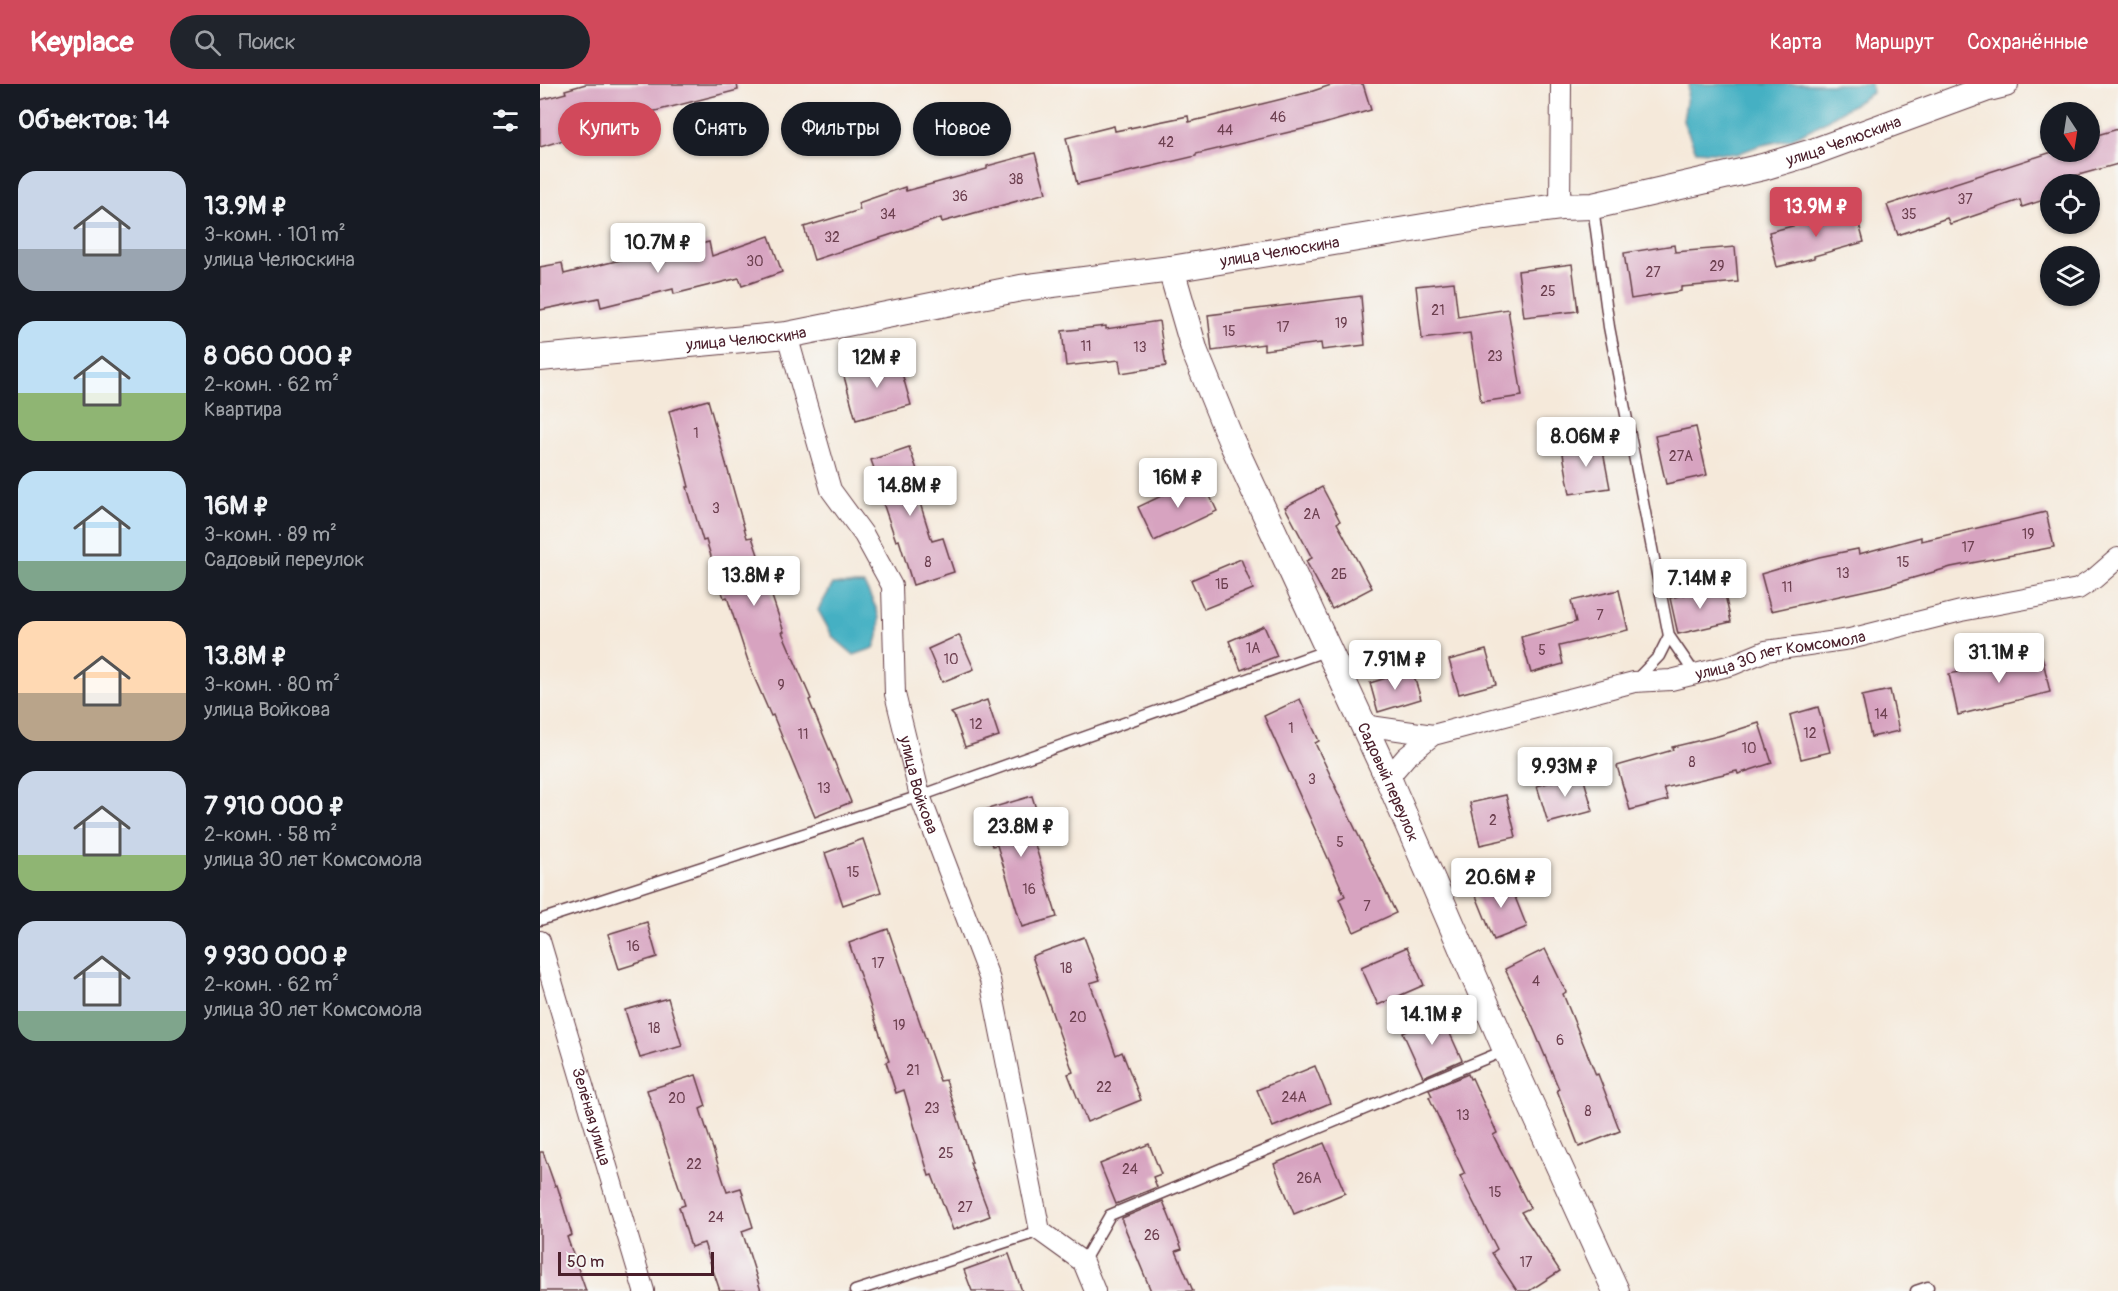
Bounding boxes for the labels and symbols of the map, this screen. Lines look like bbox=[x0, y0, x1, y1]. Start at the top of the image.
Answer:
north arrow bbox=[2040, 102, 2100, 162]
house number: 46 bbox=[1270, 109, 1286, 126]
street label: улица Челюскина bbox=[1783, 112, 1904, 171]
house number: 44 bbox=[1217, 122, 1233, 139]
house number: 42 bbox=[1158, 134, 1174, 151]
house number: 38 bbox=[1009, 171, 1023, 188]
pin: 13.9M ₽ bbox=[1761, 187, 1871, 238]
house number: 36 bbox=[952, 188, 968, 205]
house number: 37 bbox=[1957, 191, 1973, 208]
house number: 34 bbox=[880, 206, 896, 223]
house number: 35 bbox=[1901, 206, 1917, 223]
pin: 10.7M ₽ bbox=[603, 223, 713, 274]
house number: 32 bbox=[824, 229, 840, 246]
street label: улица Челюскина bbox=[1218, 232, 1341, 272]
house number: 30 bbox=[746, 253, 764, 270]
house number: 29 bbox=[1709, 258, 1725, 275]
house number: 27 bbox=[1645, 264, 1661, 281]
house number: 25 bbox=[1540, 283, 1556, 300]
house number: 21 bbox=[1431, 302, 1445, 319]
house number: 19 bbox=[1335, 315, 1347, 332]
house number: 17 bbox=[1277, 319, 1290, 336]
street label: улица Челюскина bbox=[684, 322, 808, 355]
house number: 15 bbox=[1222, 323, 1236, 340]
pin: 12M ₽ bbox=[835, 338, 919, 389]
house number: 11 bbox=[1081, 338, 1091, 355]
house number: 13 bbox=[1133, 339, 1147, 356]
house number: 23 bbox=[1487, 348, 1503, 365]
pin: 8.06M ₽ bbox=[1531, 417, 1641, 468]
house number: 1 bbox=[693, 425, 699, 442]
house number: 27А bbox=[1669, 448, 1693, 465]
pin: 16M ₽ bbox=[1136, 458, 1220, 509]
pin: 14.8M ₽ bbox=[855, 466, 965, 517]
house number: 3 bbox=[712, 500, 720, 517]
house number: 2А bbox=[1304, 506, 1320, 523]
house number: 19 bbox=[2022, 526, 2034, 543]
house number: 17 bbox=[1962, 539, 1975, 556]
house number: 8 bbox=[924, 554, 932, 571]
house number: 15 bbox=[1896, 554, 1910, 571]
pin: 13.8M ₽ bbox=[699, 556, 809, 607]
pin: 7.14M ₽ bbox=[1645, 559, 1755, 610]
house number: 13 bbox=[1836, 565, 1850, 582]
house number: 2Б bbox=[1331, 566, 1347, 583]
house number: 1Б bbox=[1215, 576, 1229, 593]
house number: 11 bbox=[1782, 579, 1792, 596]
house number: 7 bbox=[1596, 607, 1604, 624]
street label: улица 30 лет Комсомола bbox=[1692, 626, 1868, 685]
pin: 31.1M ₽ bbox=[1944, 633, 2054, 684]
house number: 1А bbox=[1246, 640, 1260, 657]
pin: 7.91M ₽ bbox=[1340, 640, 1450, 691]
house number: 5 bbox=[1538, 642, 1546, 659]
house number: 10 bbox=[943, 651, 959, 668]
house number: 9 bbox=[777, 677, 785, 694]
house number: 14 bbox=[1874, 706, 1888, 723]
house number: 12 bbox=[969, 716, 983, 733]
street label: Садовый переулок bbox=[1353, 719, 1423, 845]
house number: 1 bbox=[1288, 720, 1294, 737]
house number: 12 bbox=[1803, 725, 1817, 742]
house number: 11 bbox=[798, 726, 808, 743]
street label: улица Войкова bbox=[894, 733, 942, 837]
house number: 10 bbox=[1741, 740, 1757, 757]
pin: 9.93M ₽ bbox=[1510, 747, 1620, 798]
house number: 8 bbox=[1688, 754, 1696, 771]
house number: 3 bbox=[1308, 771, 1316, 788]
house number: 13 bbox=[817, 780, 831, 797]
pin: 23.8M ₽ bbox=[966, 807, 1076, 858]
house number: 2 bbox=[1489, 812, 1497, 829]
house number: 5 bbox=[1336, 834, 1344, 851]
pin: 20.6M ₽ bbox=[1446, 858, 1556, 909]
house number: 15 bbox=[846, 864, 860, 881]
house number: 16 bbox=[1022, 881, 1036, 898]
house number: 7 bbox=[1363, 898, 1371, 915]
house number: 16 bbox=[626, 938, 640, 955]
house number: 17 bbox=[872, 955, 885, 972]
house number: 18 bbox=[1060, 960, 1072, 977]
house number: 4 bbox=[1532, 973, 1540, 990]
pin: 14.1M ₽ bbox=[1377, 995, 1487, 1046]
house number: 20 bbox=[1069, 1009, 1087, 1026]
house number: 19 bbox=[893, 1017, 905, 1034]
house number: 18 bbox=[648, 1020, 660, 1037]
house number: 6 bbox=[1556, 1032, 1564, 1049]
house number: 21 bbox=[906, 1062, 920, 1079]
street label: Зелёная улица bbox=[567, 1065, 615, 1168]
house number: 22 bbox=[1096, 1079, 1112, 1096]
house number: 24А bbox=[1281, 1089, 1307, 1106]
house number: 20 bbox=[668, 1090, 686, 1107]
house number: 23 bbox=[924, 1100, 940, 1117]
house number: 8 bbox=[1584, 1103, 1592, 1120]
house number: 13 bbox=[1456, 1107, 1470, 1124]
house number: 25 bbox=[938, 1145, 954, 1162]
house number: 22 bbox=[686, 1156, 702, 1173]
house number: 24 bbox=[1122, 1161, 1138, 1178]
house number: 26А bbox=[1296, 1170, 1322, 1187]
house number: 15 bbox=[1488, 1184, 1502, 1201]
house number: 27 bbox=[957, 1199, 973, 1216]
house number: 24 bbox=[708, 1209, 724, 1226]
house number: 26 bbox=[1144, 1227, 1160, 1244]
scale bar bbox=[558, 1249, 714, 1276]
house number: 17 bbox=[1520, 1254, 1533, 1271]

